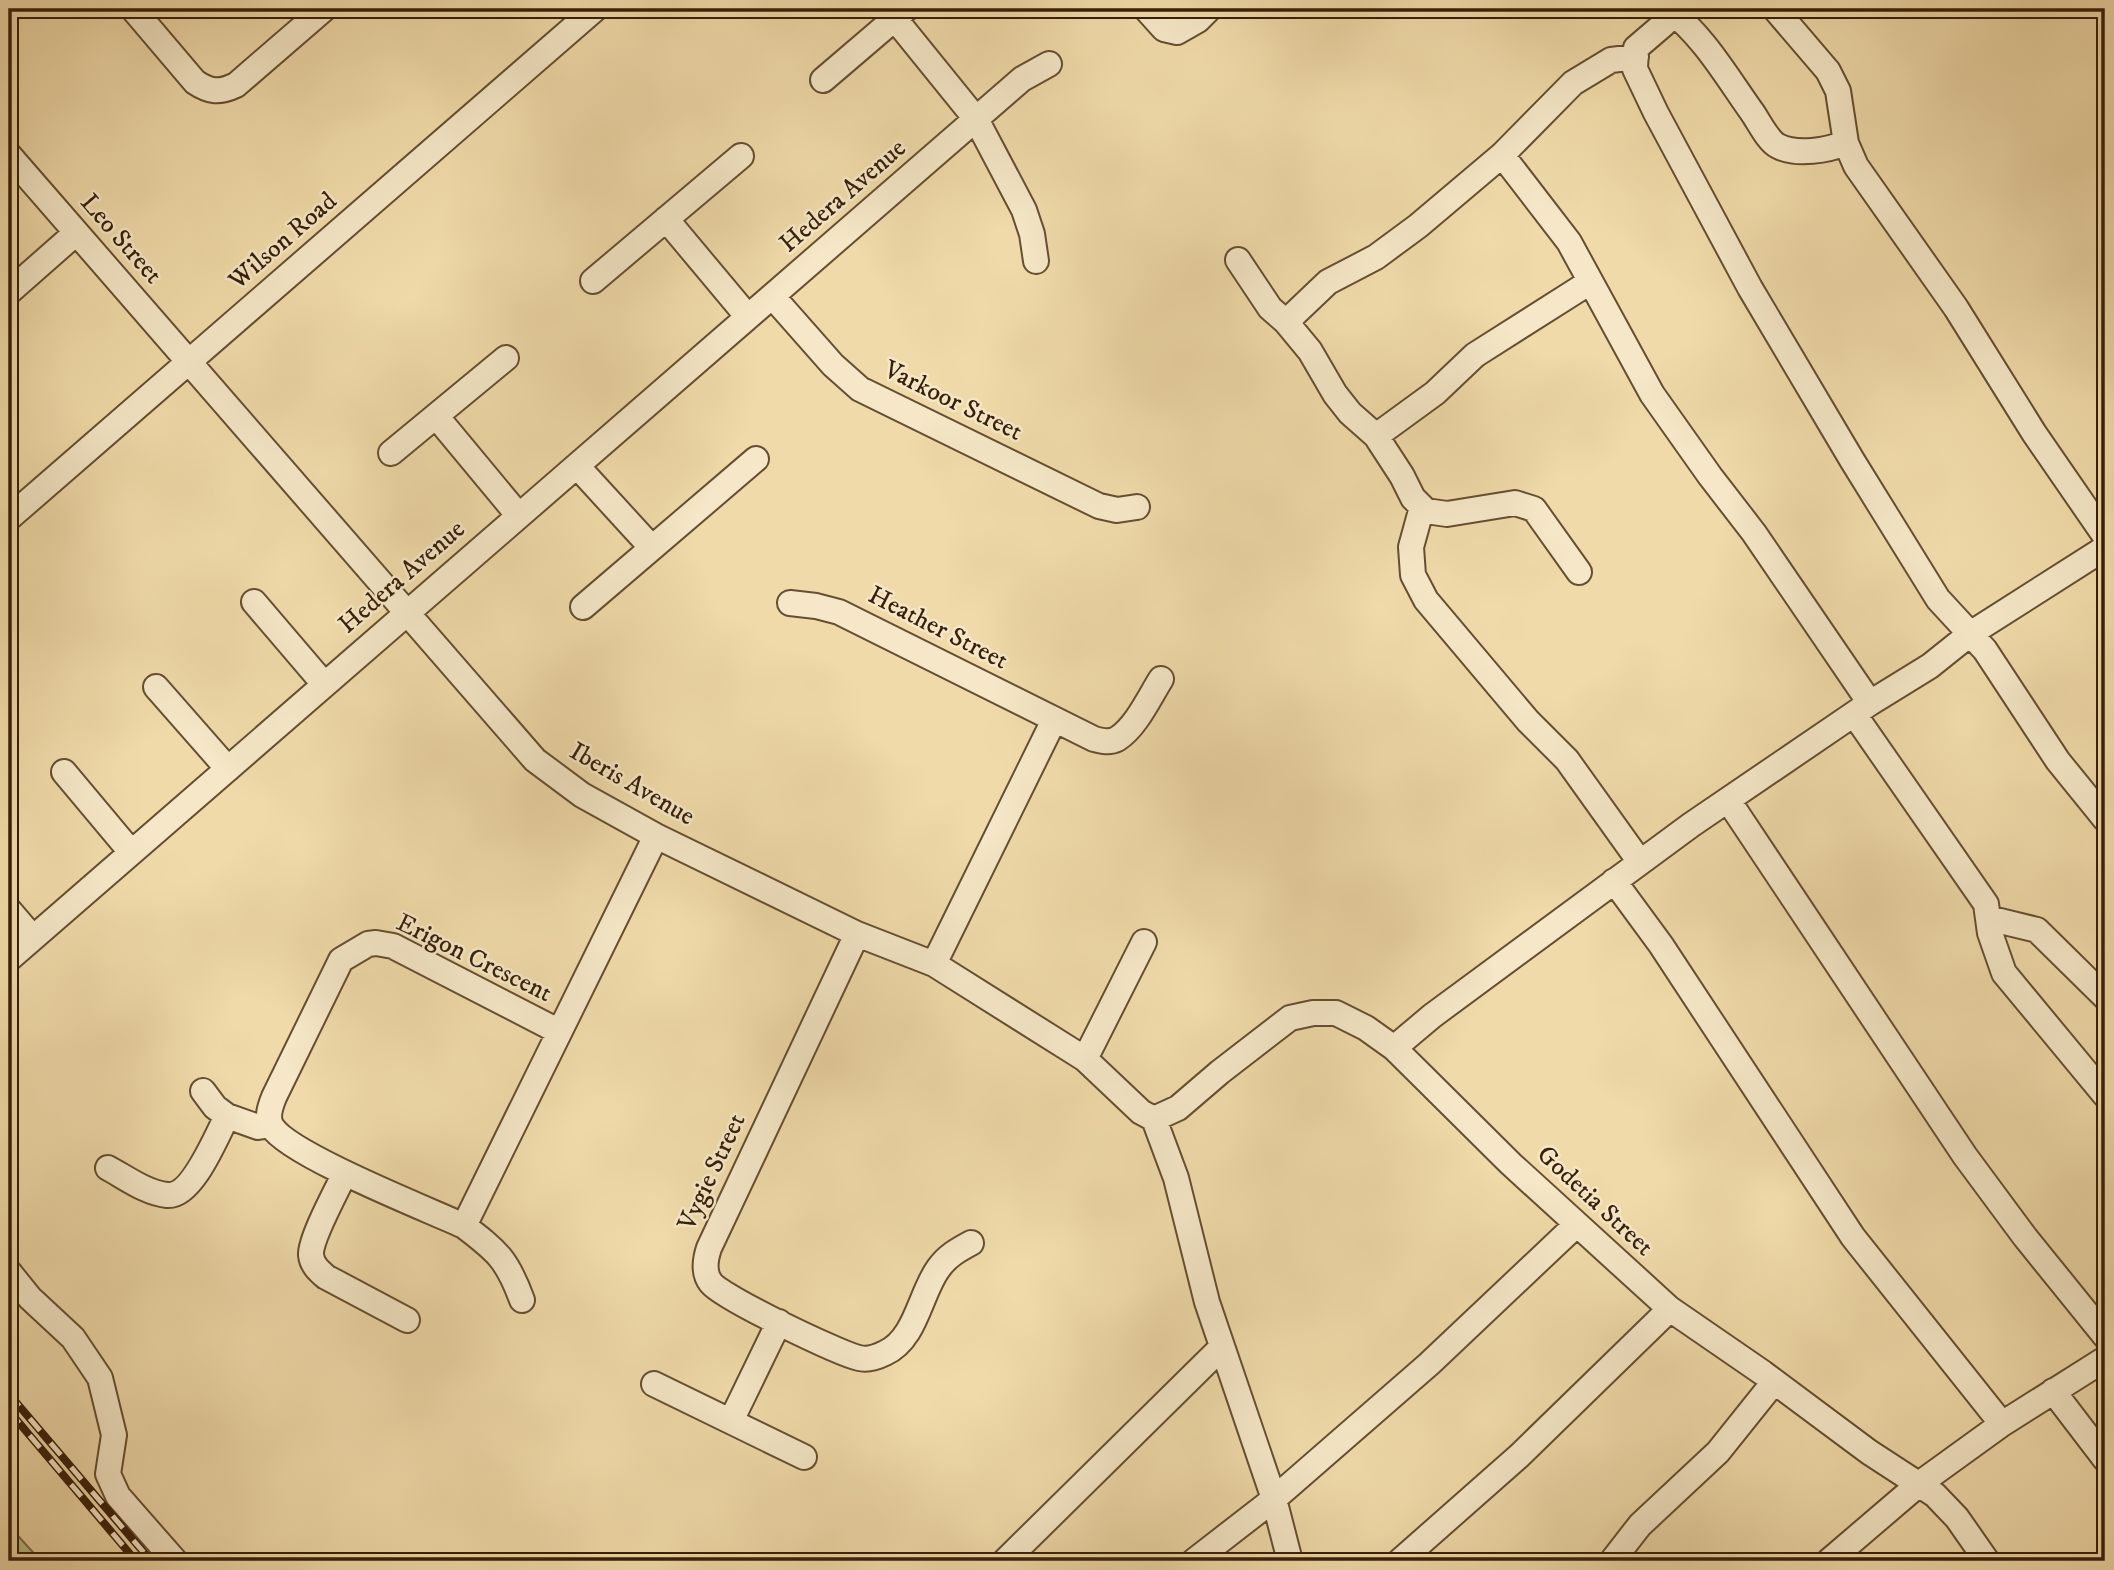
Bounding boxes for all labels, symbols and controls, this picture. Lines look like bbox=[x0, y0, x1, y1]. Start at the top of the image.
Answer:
street label: Hedera Avenue bbox=[773, 132, 913, 260]
street label: Wilson Road bbox=[221, 185, 344, 298]
street label: Leo Street bbox=[73, 187, 169, 291]
street label: Varkoor Street bbox=[877, 353, 1028, 449]
street label: Hedera Avenue bbox=[332, 513, 472, 641]
street label: Heather Street bbox=[863, 579, 1013, 677]
street label: Iberis Avenue bbox=[563, 735, 701, 833]
street label: Erigon Crescent bbox=[391, 906, 557, 1010]
street label: Vygie Street bbox=[670, 1108, 753, 1237]
street label: Godetia Street bbox=[1530, 1139, 1660, 1263]

